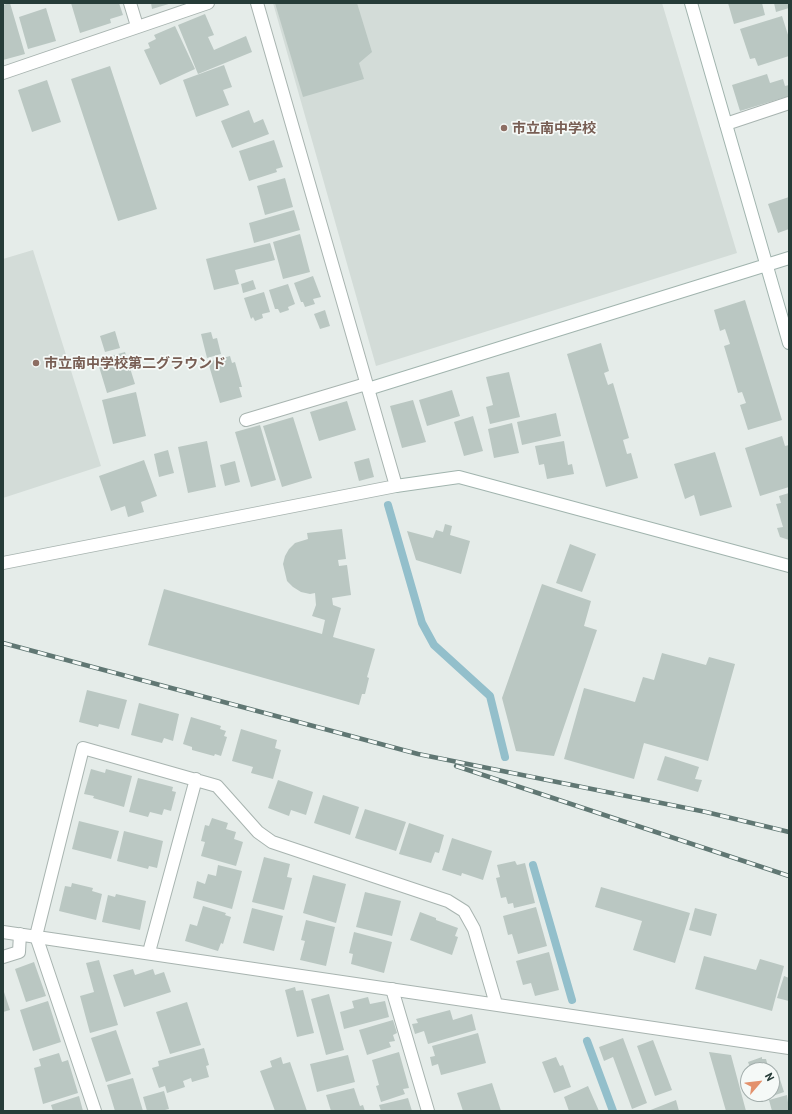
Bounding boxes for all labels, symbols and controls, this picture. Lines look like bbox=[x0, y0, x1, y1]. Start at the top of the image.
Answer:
place label: 市立南中学校 bbox=[512, 120, 596, 136]
marker: 市立南中学校 bbox=[499, 123, 509, 133]
place label: 市立南中学校第二グラウンド bbox=[44, 355, 226, 371]
marker: 市立南中学校第二グラウンド bbox=[31, 358, 41, 368]
north arrow bbox=[740, 1062, 780, 1102]
text: N bbox=[763, 1070, 778, 1083]

